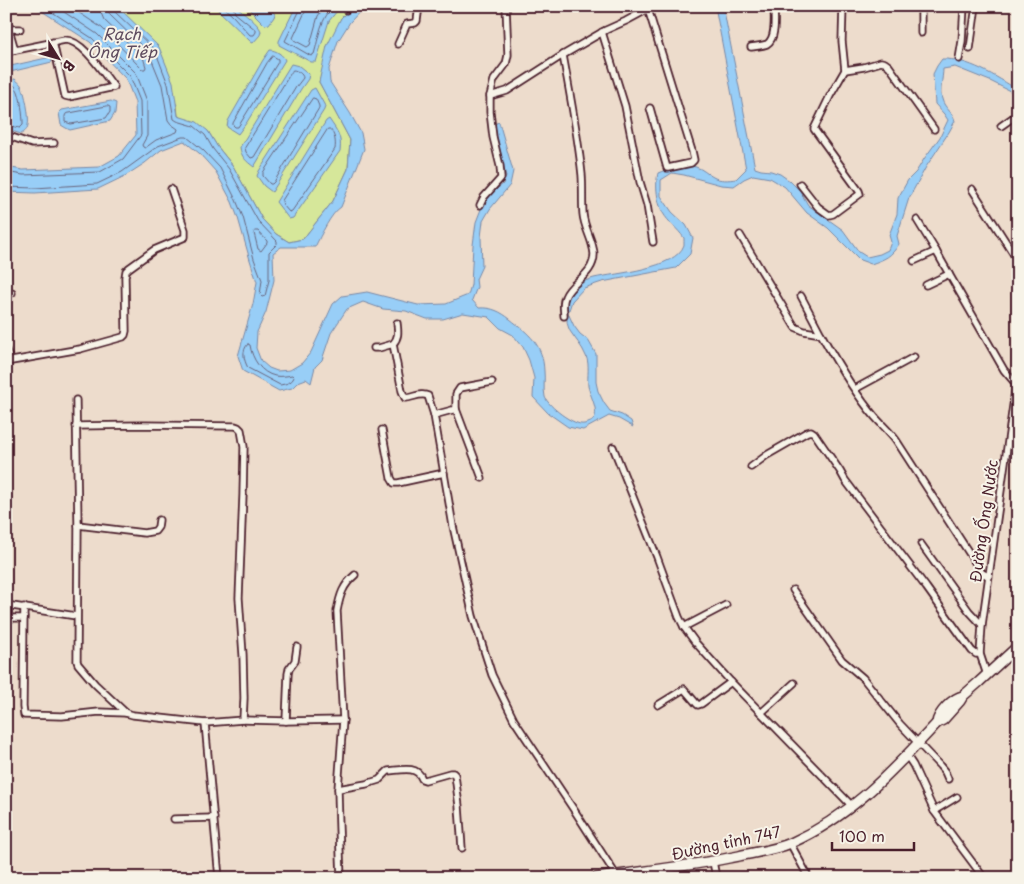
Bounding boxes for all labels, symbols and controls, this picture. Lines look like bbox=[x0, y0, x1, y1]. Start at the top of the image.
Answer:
water label: Rạch Ông Tiếp bbox=[87, 21, 158, 63]
north arrow bbox=[32, 32, 82, 82]
text: B bbox=[58, 56, 80, 76]
street label: Đường Ống Nước bbox=[963, 458, 1003, 584]
street label: Đường tỉnh 747 bbox=[669, 819, 783, 865]
scale bar bbox=[832, 819, 914, 851]
text: 100 m bbox=[839, 824, 885, 847]

